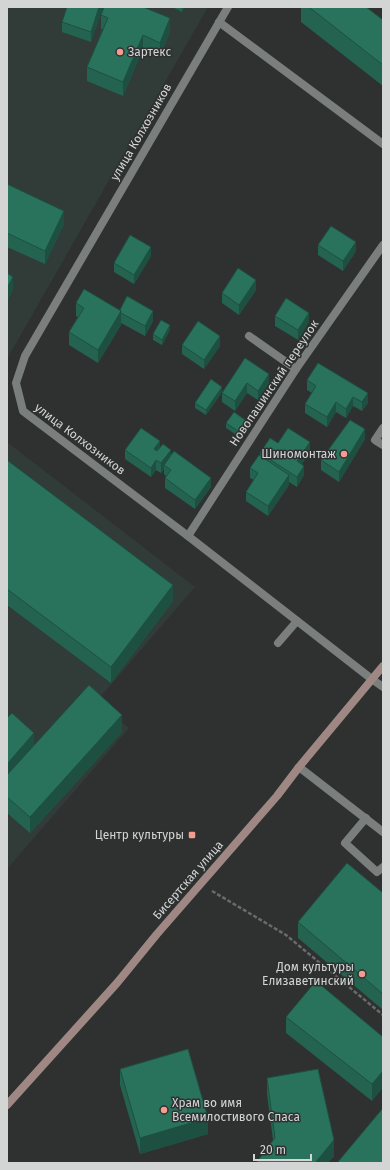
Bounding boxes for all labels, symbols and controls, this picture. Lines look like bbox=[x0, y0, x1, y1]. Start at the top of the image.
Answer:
place label: Зартекс bbox=[128, 45, 171, 59]
marker: Зартекс bbox=[115, 47, 125, 57]
street label: улица Колхозников bbox=[107, 81, 175, 183]
street label: Новопашинский переулок bbox=[227, 317, 322, 449]
street label: улица Колхозников bbox=[32, 400, 128, 478]
place label: Шиномонтаж bbox=[261, 447, 336, 461]
marker: Шиномонтаж bbox=[339, 449, 349, 459]
place label: Центр культуры bbox=[95, 828, 184, 842]
marker: Центр культуры bbox=[187, 830, 197, 840]
street label: Бисертская улица bbox=[150, 838, 226, 922]
place label: Дом культуры Елизаветинский bbox=[262, 960, 354, 988]
marker: Дом культуры Елизаветинский bbox=[357, 969, 367, 979]
place label: Храм во имя Всемилостивого Спаса bbox=[172, 1096, 300, 1124]
marker: Храм во имя Всемилостивого Спаса bbox=[159, 1105, 169, 1115]
scale bar bbox=[254, 1136, 311, 1162]
text: 20 m bbox=[260, 1143, 286, 1157]

